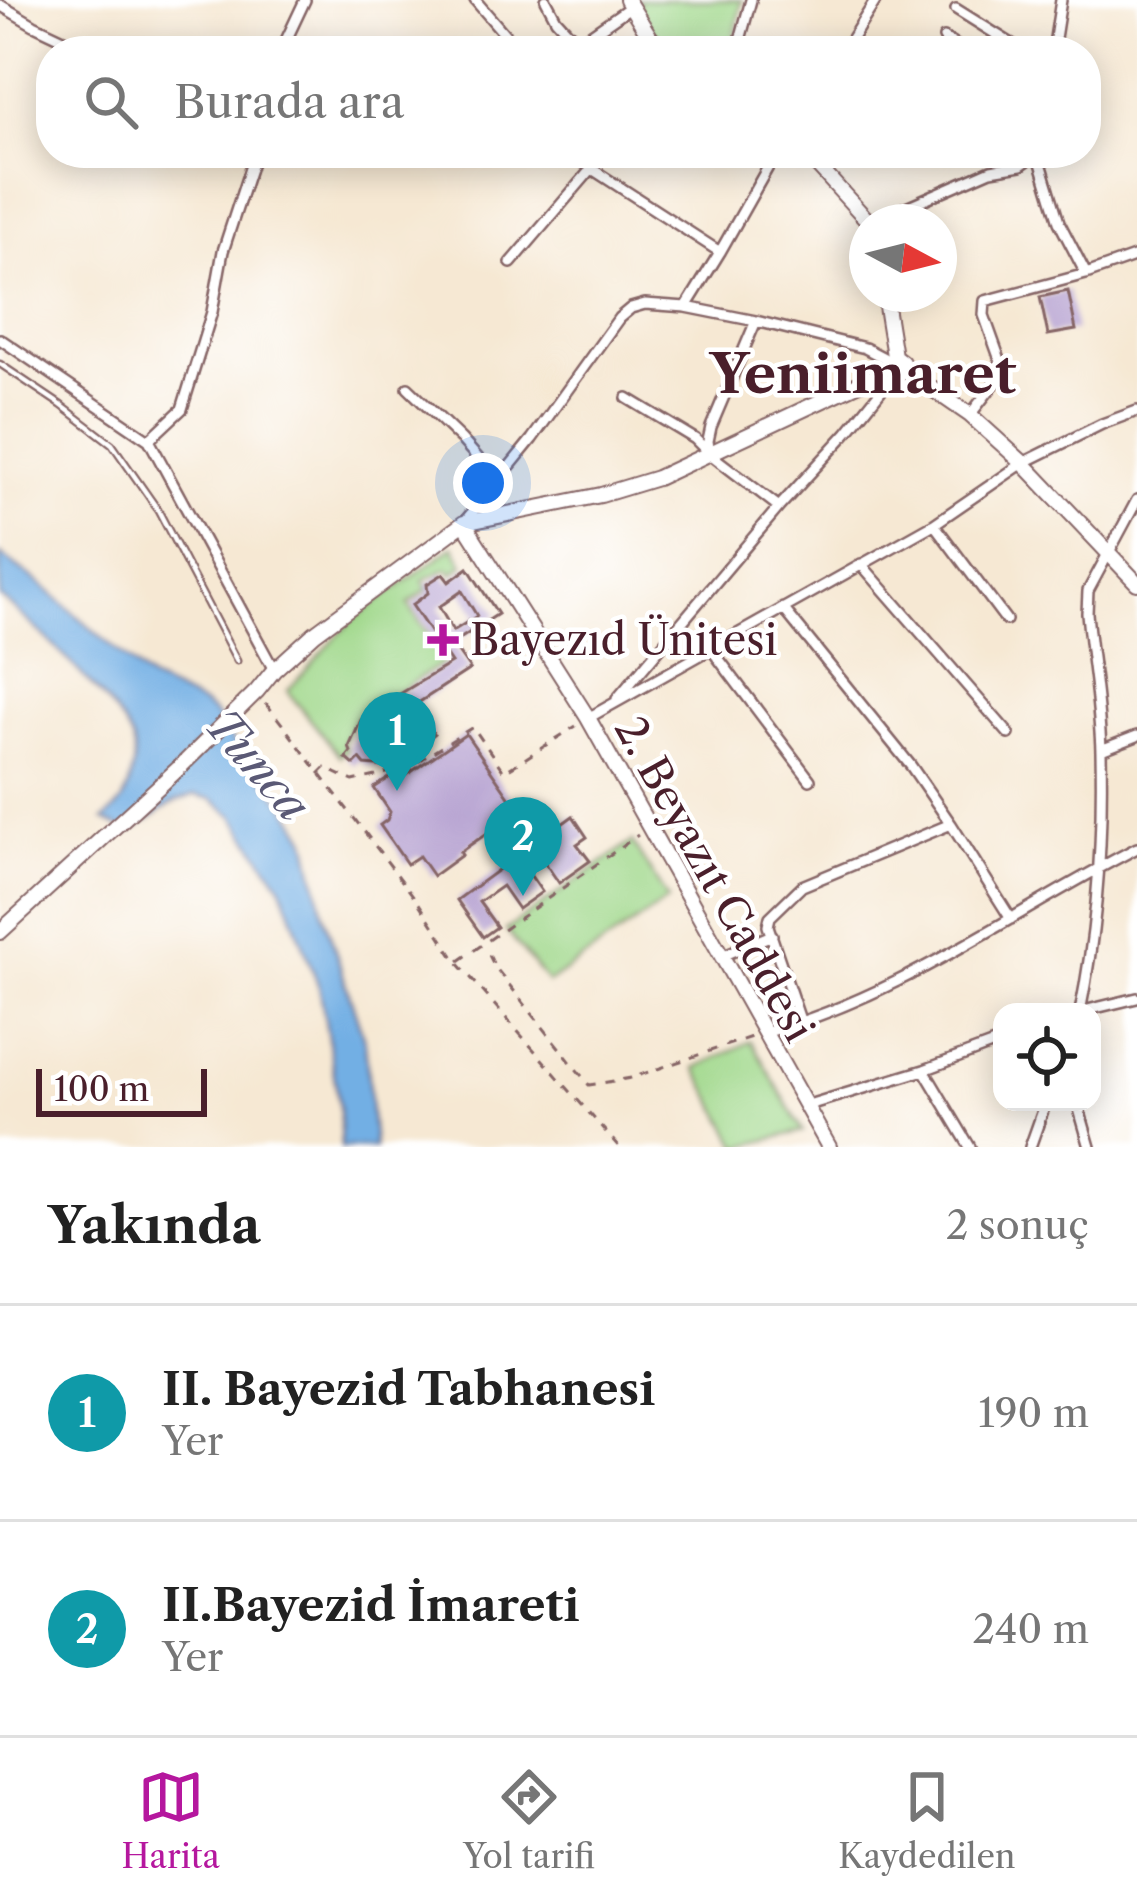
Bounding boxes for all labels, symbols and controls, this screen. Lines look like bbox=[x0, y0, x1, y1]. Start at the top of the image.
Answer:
search box bbox=[36, 36, 1101, 168]
icon: search bbox=[78, 69, 144, 135]
text: Burada ara bbox=[174, 74, 404, 130]
north arrow bbox=[849, 204, 957, 312]
district label: Yeniimaret bbox=[709, 341, 1017, 407]
your location bbox=[453, 453, 513, 513]
place label: Bayezıd Ünitesi bbox=[470, 614, 777, 666]
marker: Bayezıd Ünitesi bbox=[427, 624, 459, 656]
pin: 1 bbox=[358, 692, 436, 791]
water label: Tunca bbox=[194, 697, 322, 833]
street label: 2. Beyazıt Caddesi bbox=[604, 707, 826, 1051]
pin: 2 bbox=[484, 797, 562, 896]
map controls bbox=[993, 1003, 1101, 1111]
button: locate bbox=[993, 1003, 1101, 1111]
scale bar bbox=[36, 1063, 207, 1116]
text: 100 m bbox=[54, 1069, 149, 1110]
text: Yakında bbox=[48, 1194, 261, 1256]
text: 2 sonuç bbox=[946, 1201, 1089, 1249]
text: II. Bayezid Tabhanesi bbox=[162, 1361, 655, 1417]
text: 1 bbox=[78, 1389, 96, 1437]
text: 190 m bbox=[978, 1389, 1089, 1437]
text: Yer bbox=[162, 1417, 223, 1465]
text: II.Bayezid İmareti bbox=[162, 1577, 579, 1633]
text: 2 bbox=[75, 1605, 99, 1653]
text: 240 m bbox=[973, 1605, 1089, 1653]
text: Yer bbox=[162, 1633, 223, 1681]
tab: Harita bbox=[121, 1764, 220, 1877]
tab: Yol tarifi bbox=[463, 1764, 595, 1877]
tab: Kaydedilen bbox=[838, 1764, 1016, 1877]

